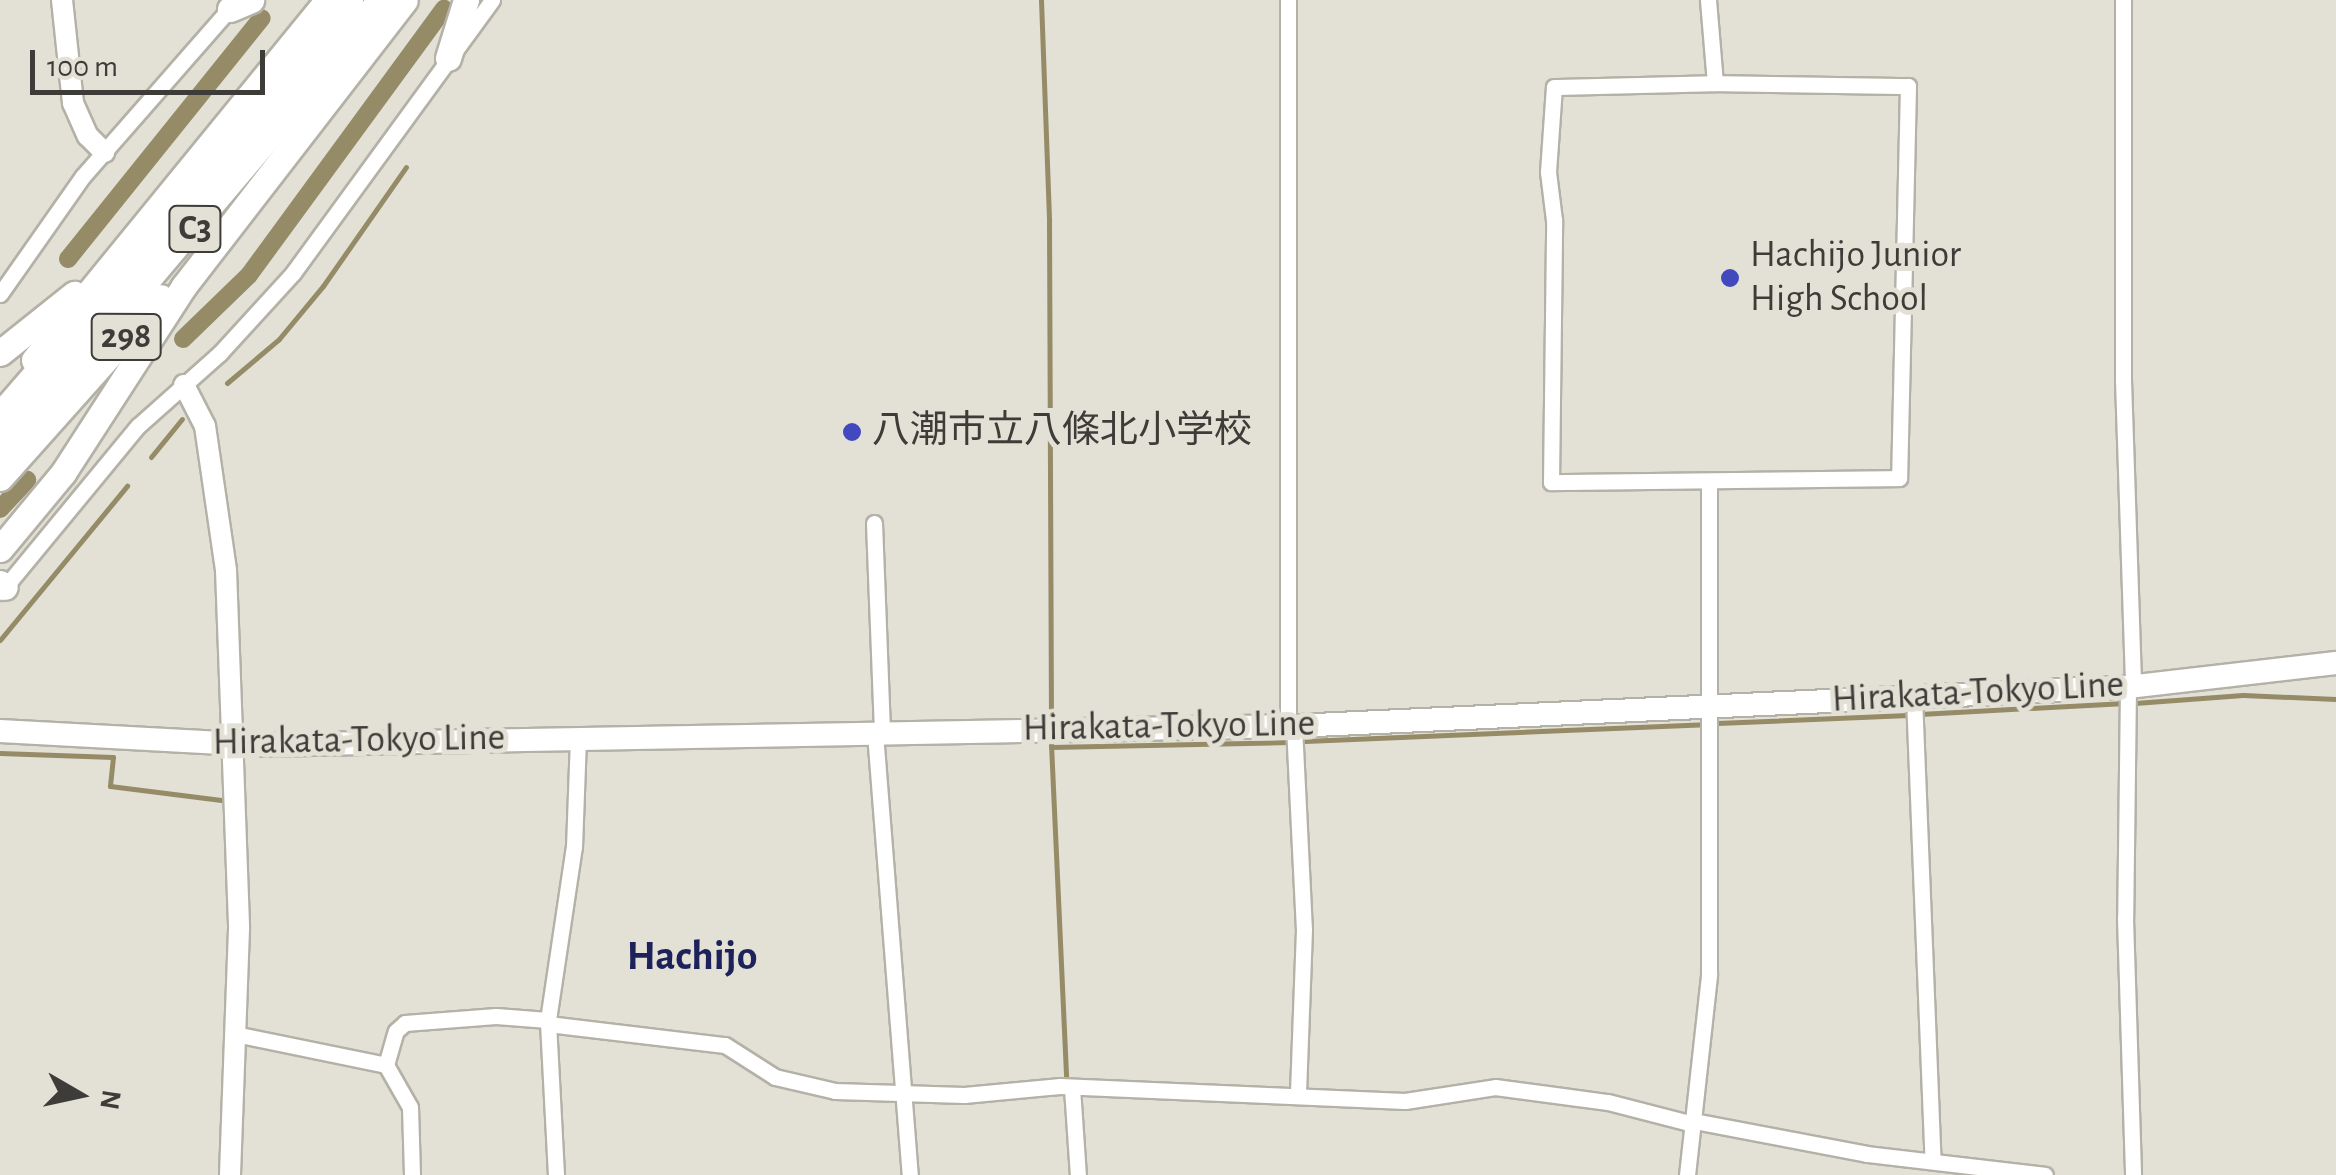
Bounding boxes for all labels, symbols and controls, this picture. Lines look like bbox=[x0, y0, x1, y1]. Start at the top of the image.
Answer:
scale bar bbox=[35, 30, 270, 92]
text: 100 m bbox=[47, 52, 118, 82]
road number: C3 bbox=[168, 199, 222, 259]
place label: Hachijo Junior High School bbox=[1750, 233, 1961, 322]
marker: Hachijo Junior High School bbox=[1719, 267, 1741, 289]
road number: 298 bbox=[88, 307, 164, 367]
place label: 八潮市立八條北小学校 bbox=[872, 409, 1252, 455]
marker: 八潮市立八條北小学校 bbox=[841, 421, 863, 443]
street label: Hirakata-Tokyo Line bbox=[1831, 663, 2125, 723]
street label: Hirakata-Tokyo Line bbox=[1022, 702, 1316, 752]
street label: Hirakata-Tokyo Line bbox=[212, 716, 506, 766]
district label: Hachijo bbox=[627, 931, 757, 981]
north arrow bbox=[30, 1045, 130, 1145]
text: N bbox=[94, 1088, 125, 1111]

